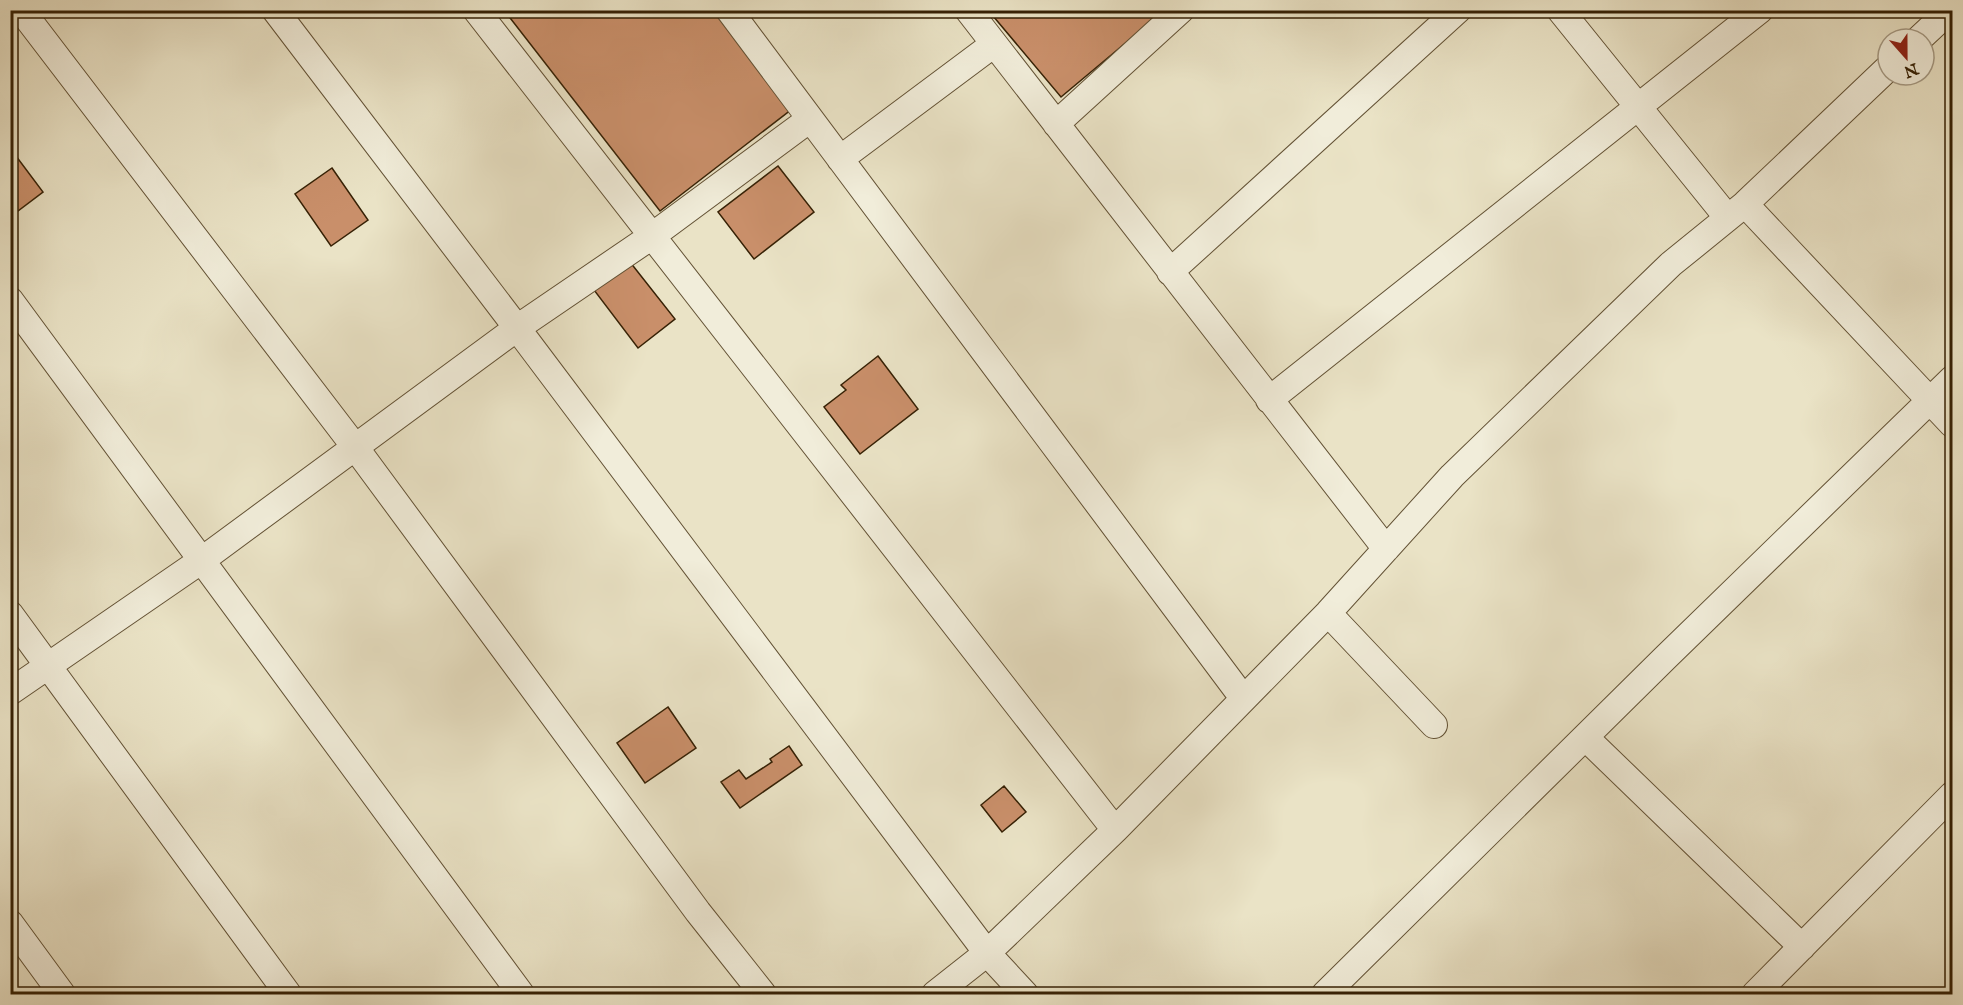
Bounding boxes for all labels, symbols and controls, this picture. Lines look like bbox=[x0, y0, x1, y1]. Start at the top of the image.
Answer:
north arrow bbox=[1876, 27, 1936, 87]
text: N bbox=[1900, 57, 1922, 81]

